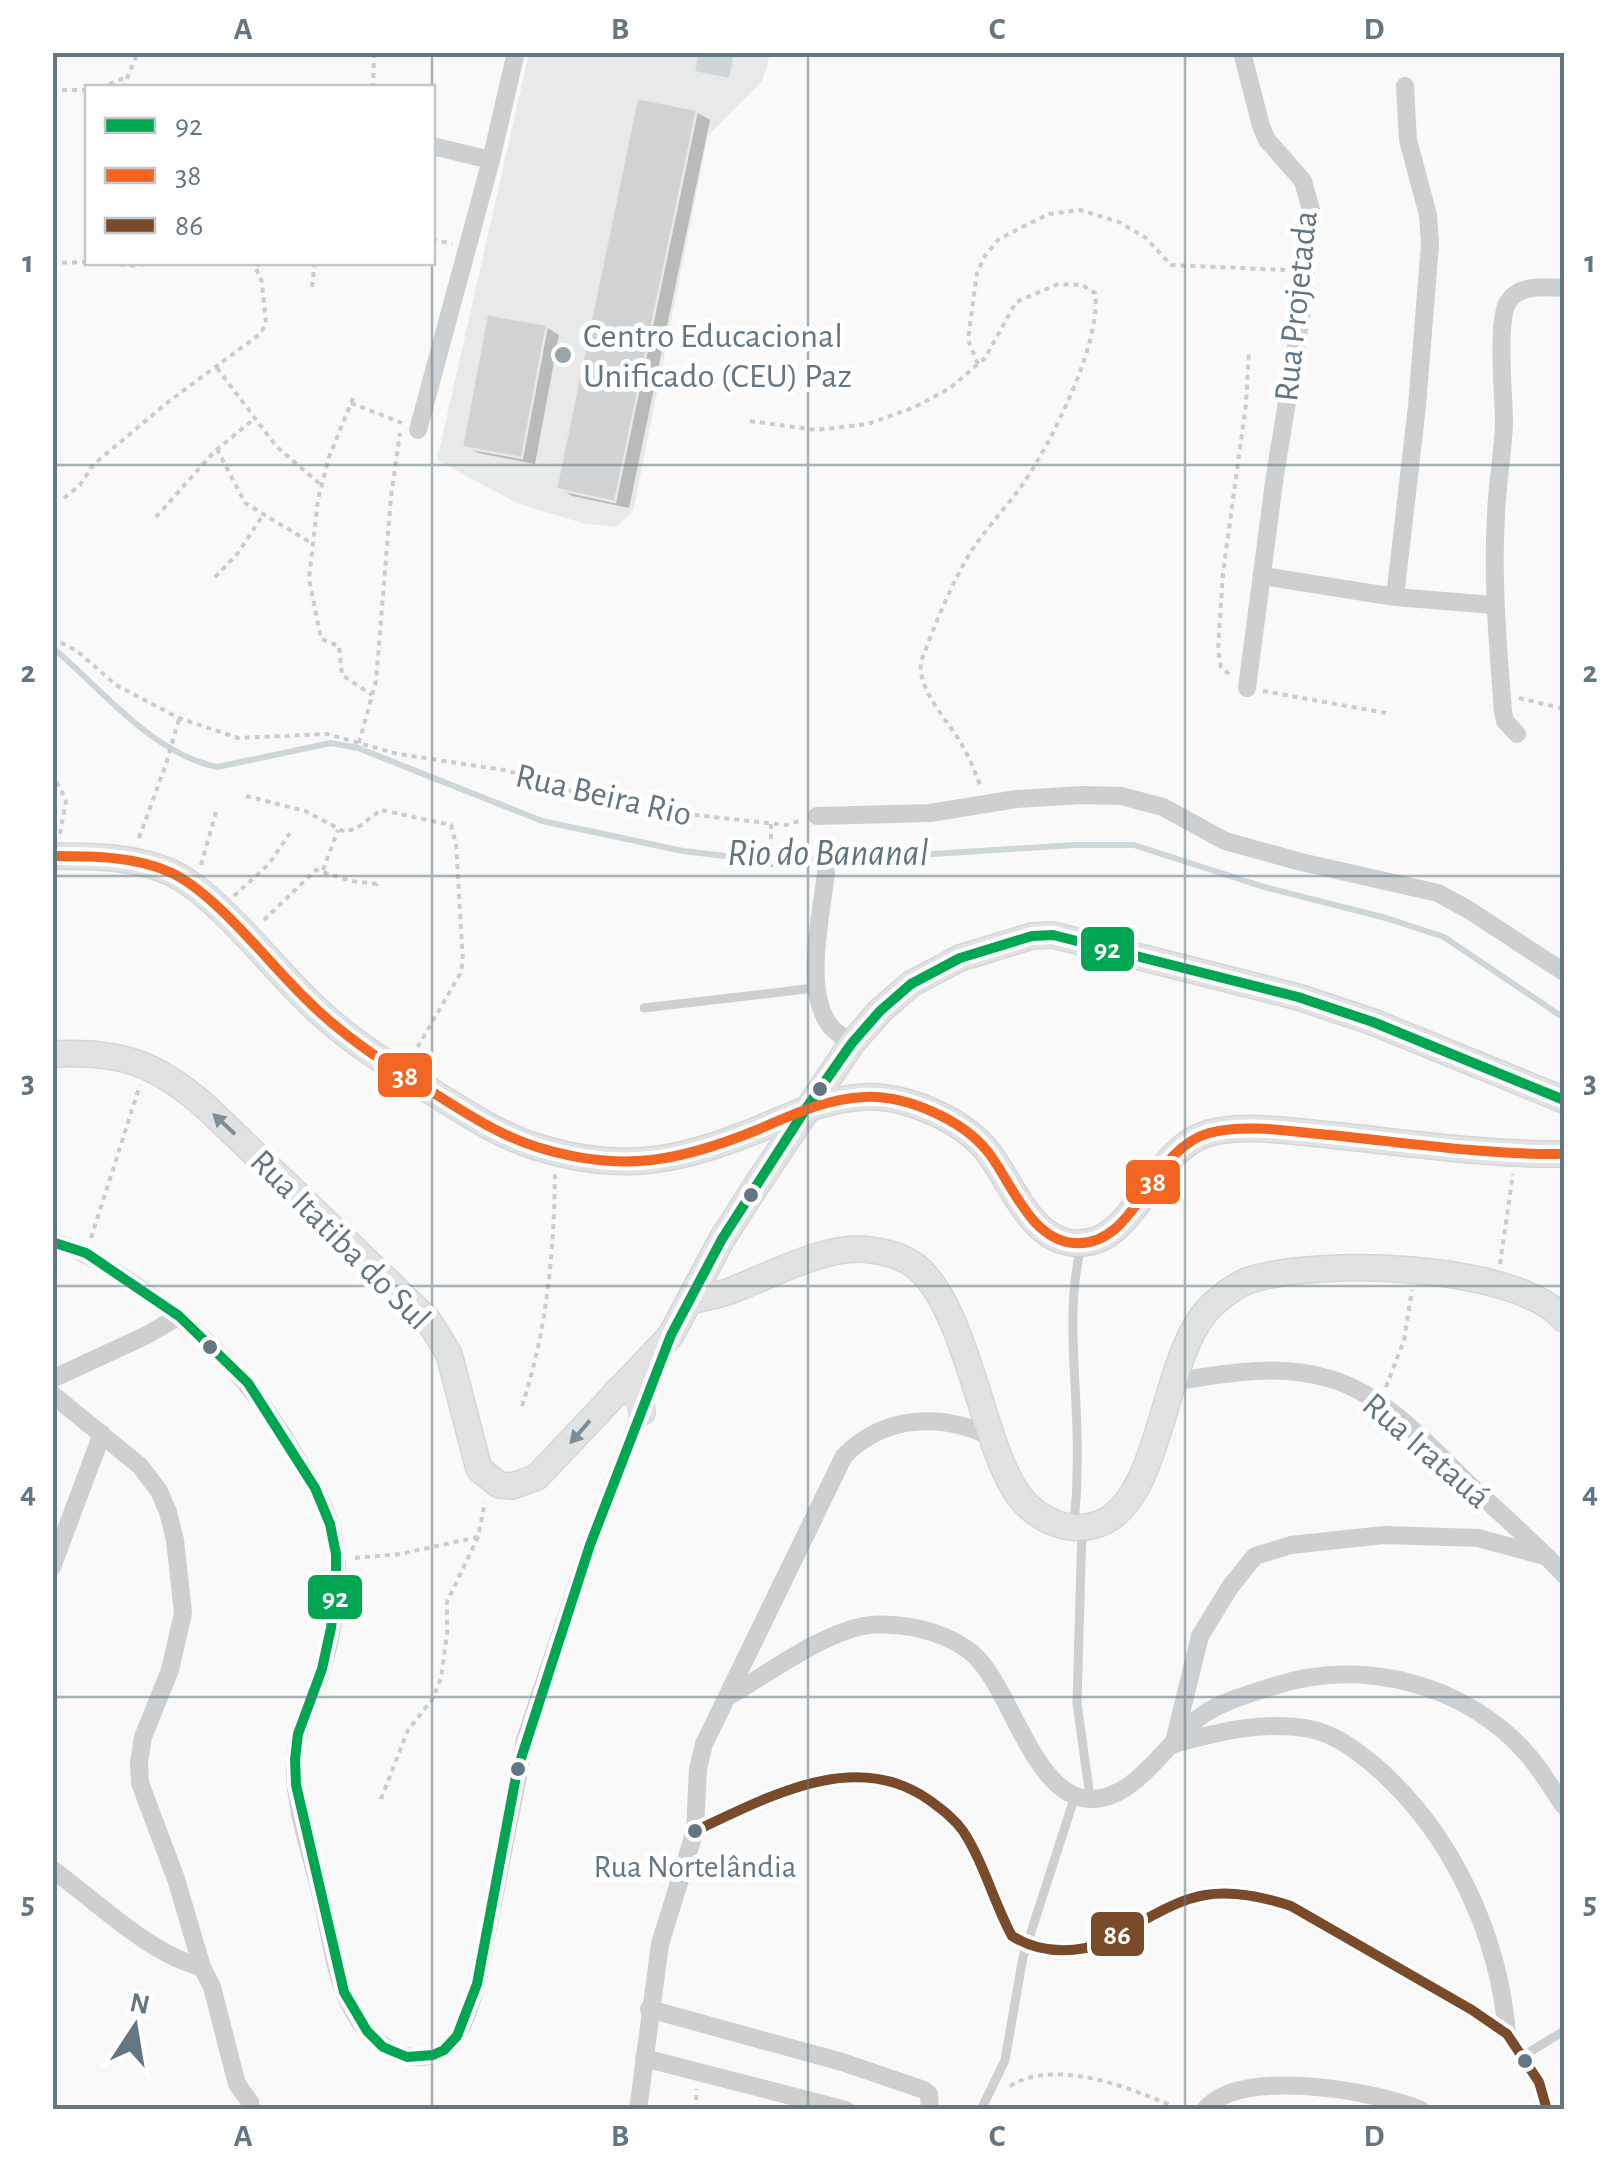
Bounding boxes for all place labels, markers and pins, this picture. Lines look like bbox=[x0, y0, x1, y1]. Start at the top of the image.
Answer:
place label: Centro Educacional Unificado (CEU) Paz bbox=[583, 319, 852, 394]
marker: Centro Educacional Unificado (CEU) Paz bbox=[552, 344, 574, 366]
unlabelled marker bbox=[810, 1079, 830, 1099]
unlabelled marker bbox=[741, 1185, 761, 1205]
unlabelled marker bbox=[200, 1337, 220, 1357]
unlabelled marker bbox=[508, 1759, 528, 1779]
marker: Rua Nortelândia bbox=[685, 1821, 705, 1841]
place label: Rua Nortelândia bbox=[594, 1851, 796, 1883]
unlabelled marker bbox=[1515, 2051, 1535, 2071]

